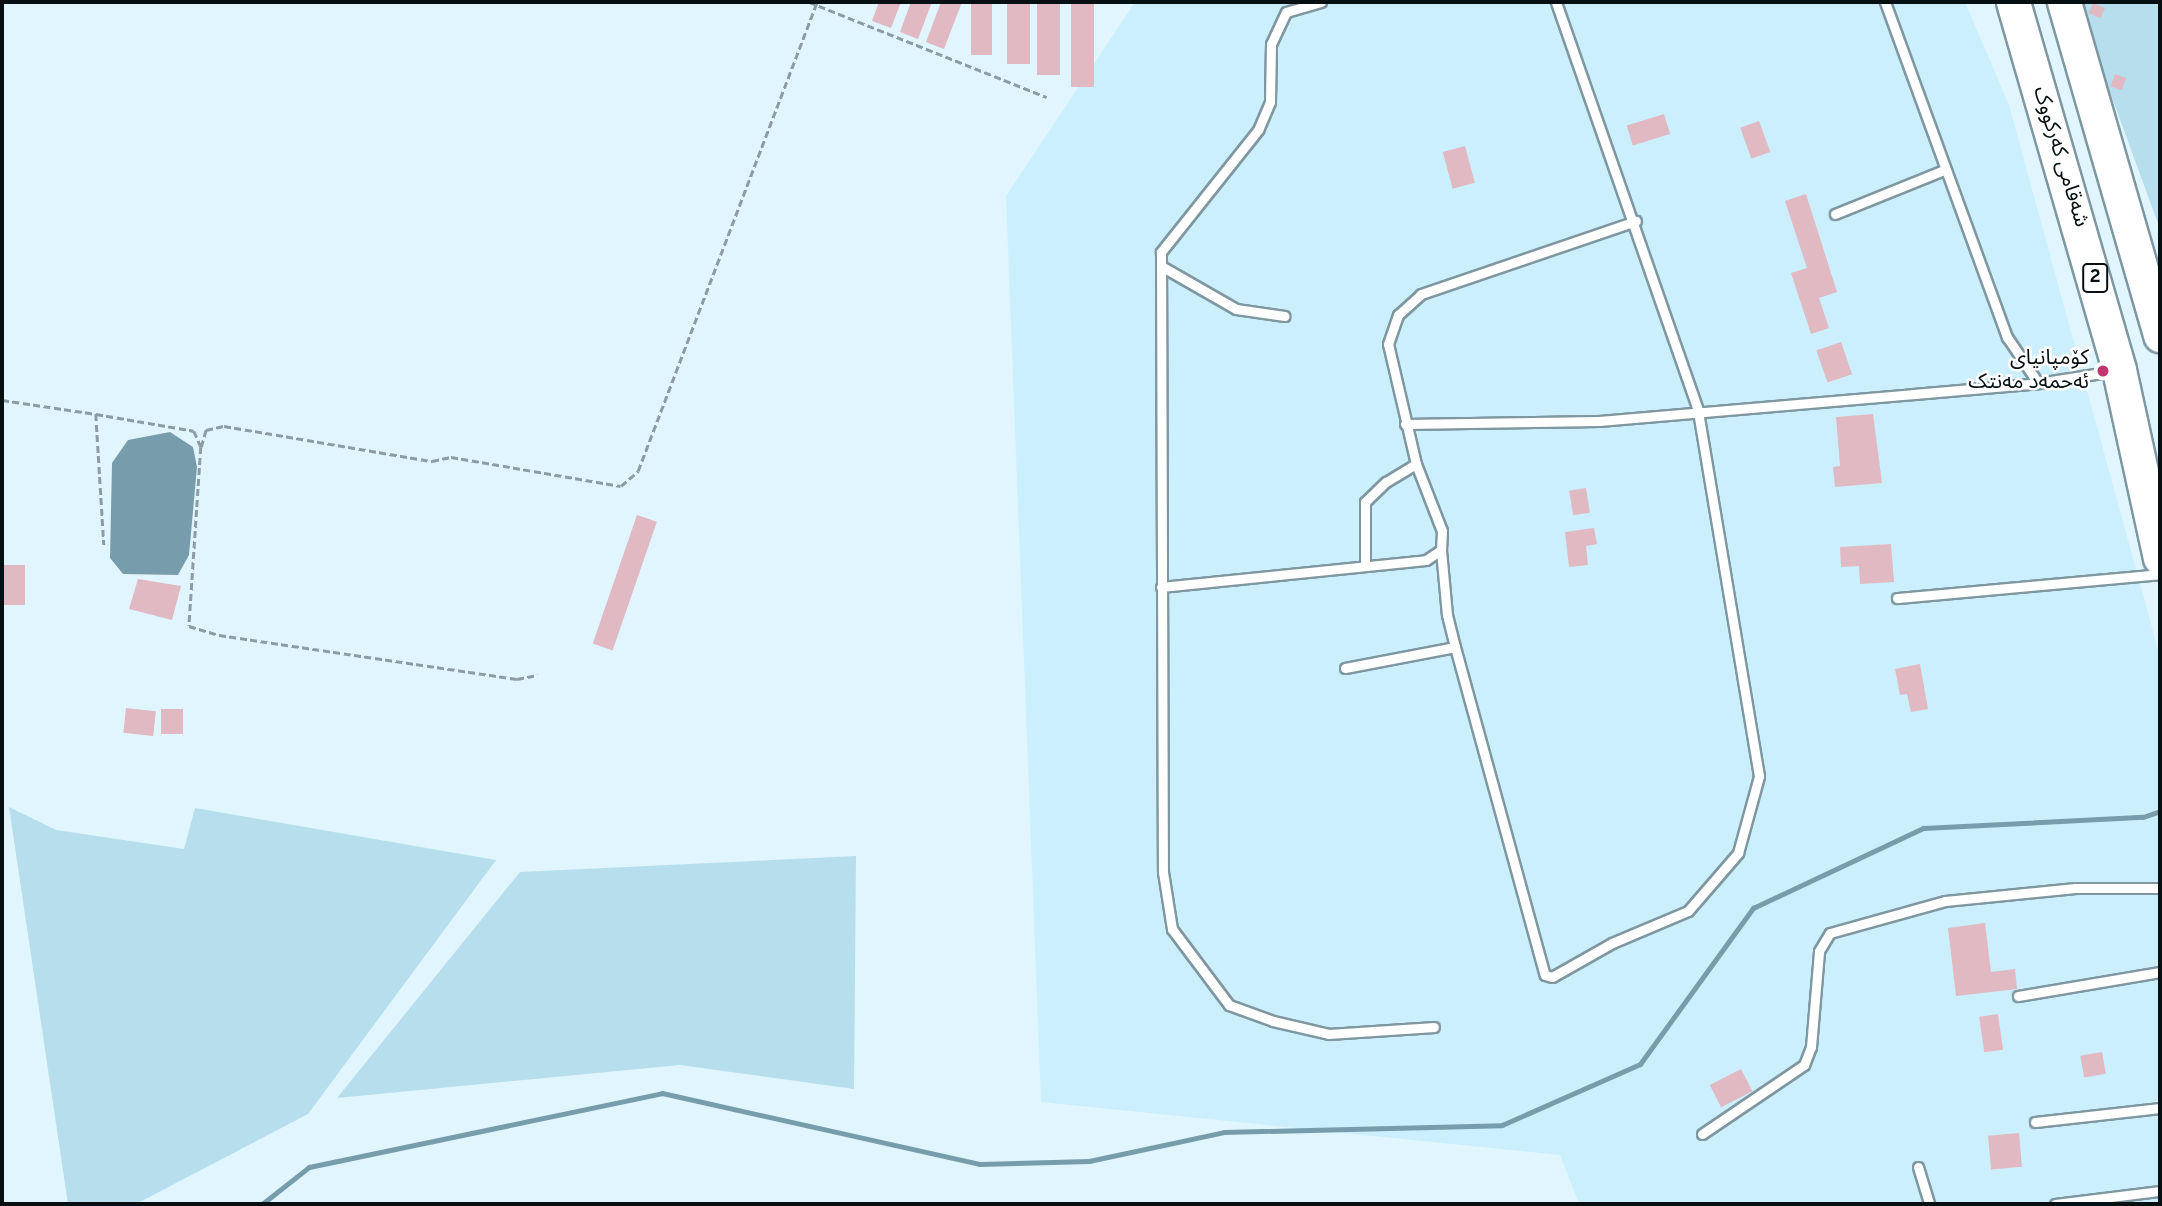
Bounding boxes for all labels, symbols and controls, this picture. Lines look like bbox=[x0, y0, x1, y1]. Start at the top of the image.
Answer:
street label: شەقامی کەرکووک bbox=[2027, 84, 2093, 230]
road number: 2 bbox=[2081, 262, 2109, 294]
place label: کۆمپانیای ئەحمەد مەنتک bbox=[1968, 346, 2089, 396]
marker: کۆمپانیای ئەحمەد مەنتک bbox=[2095, 363, 2111, 379]

